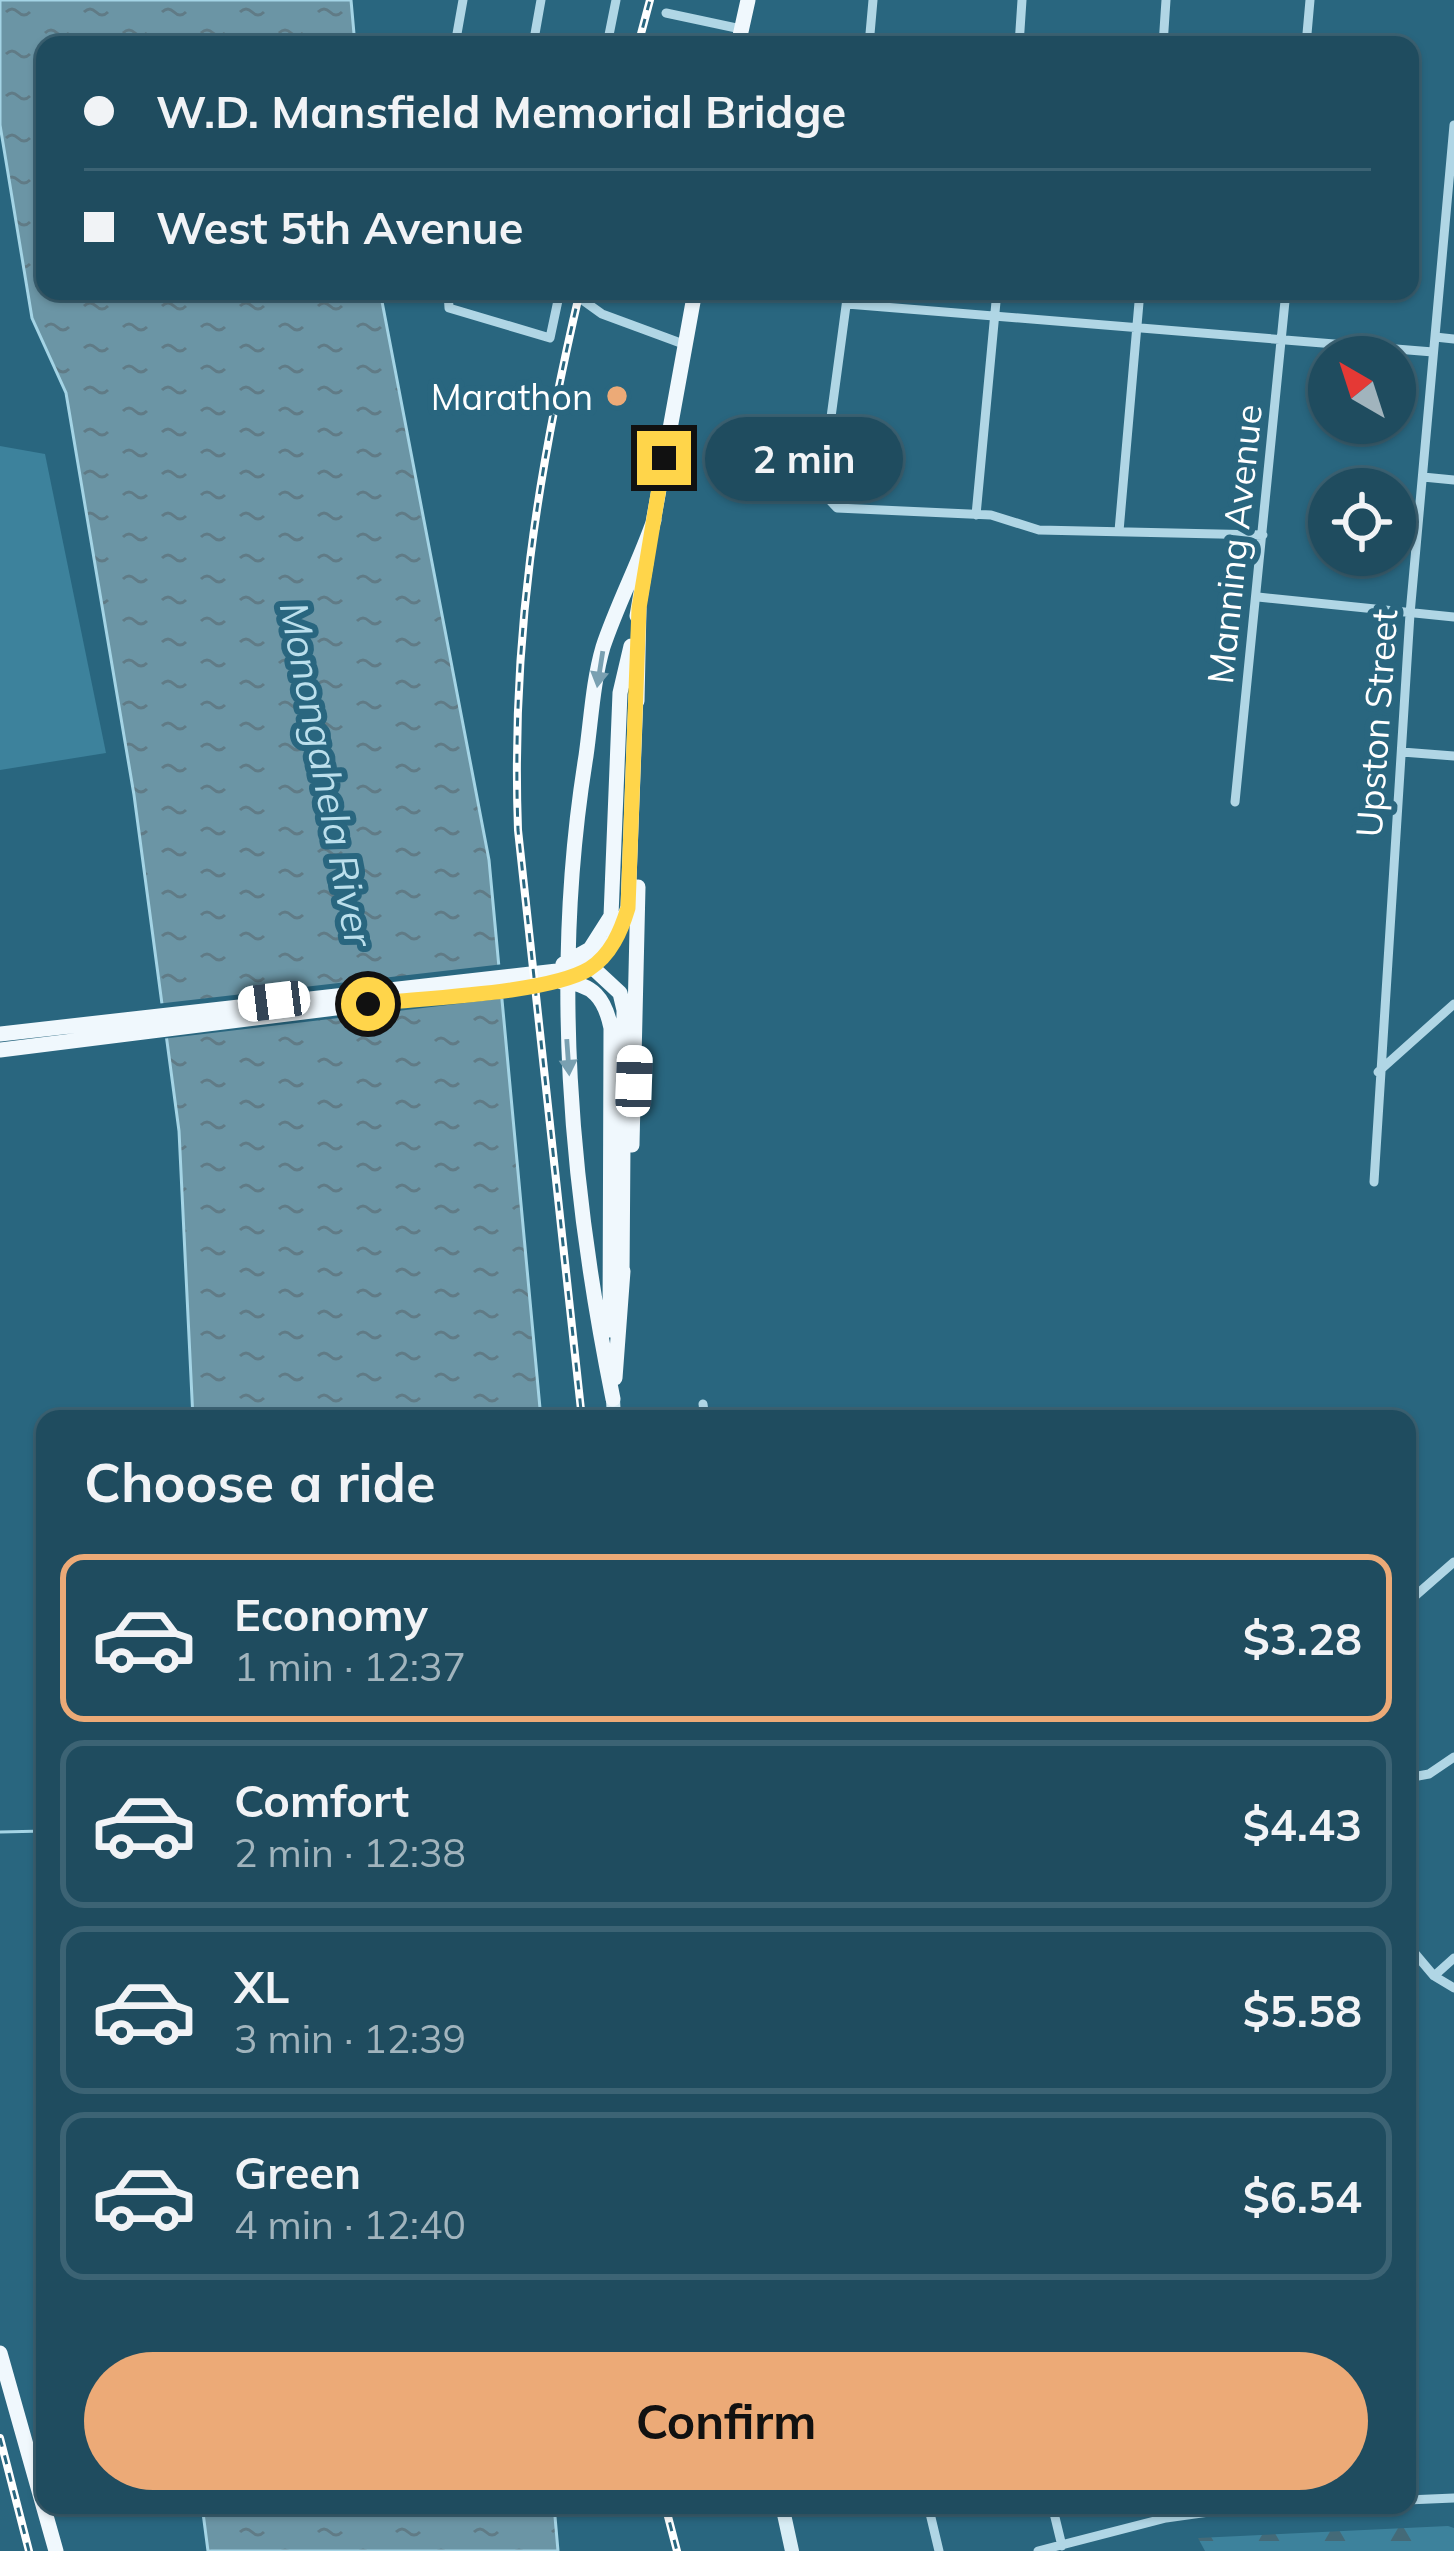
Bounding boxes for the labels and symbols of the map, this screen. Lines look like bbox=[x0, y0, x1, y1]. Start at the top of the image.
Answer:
north arrow bbox=[1308, 336, 1416, 444]
place label: Marathon bbox=[431, 374, 593, 419]
marker: Marathon bbox=[604, 383, 630, 409]
street label: Manning Avenue bbox=[1197, 402, 1271, 686]
callout: 2 min bbox=[706, 416, 904, 500]
route end bbox=[637, 431, 691, 485]
water label: Monongahela River bbox=[270, 598, 385, 952]
street label: Upston Street bbox=[1346, 607, 1406, 839]
one-way arrow bbox=[590, 651, 609, 688]
route start bbox=[341, 977, 395, 1031]
car bbox=[236, 979, 312, 1023]
one-way arrow bbox=[558, 1039, 577, 1076]
car bbox=[615, 1044, 653, 1118]

